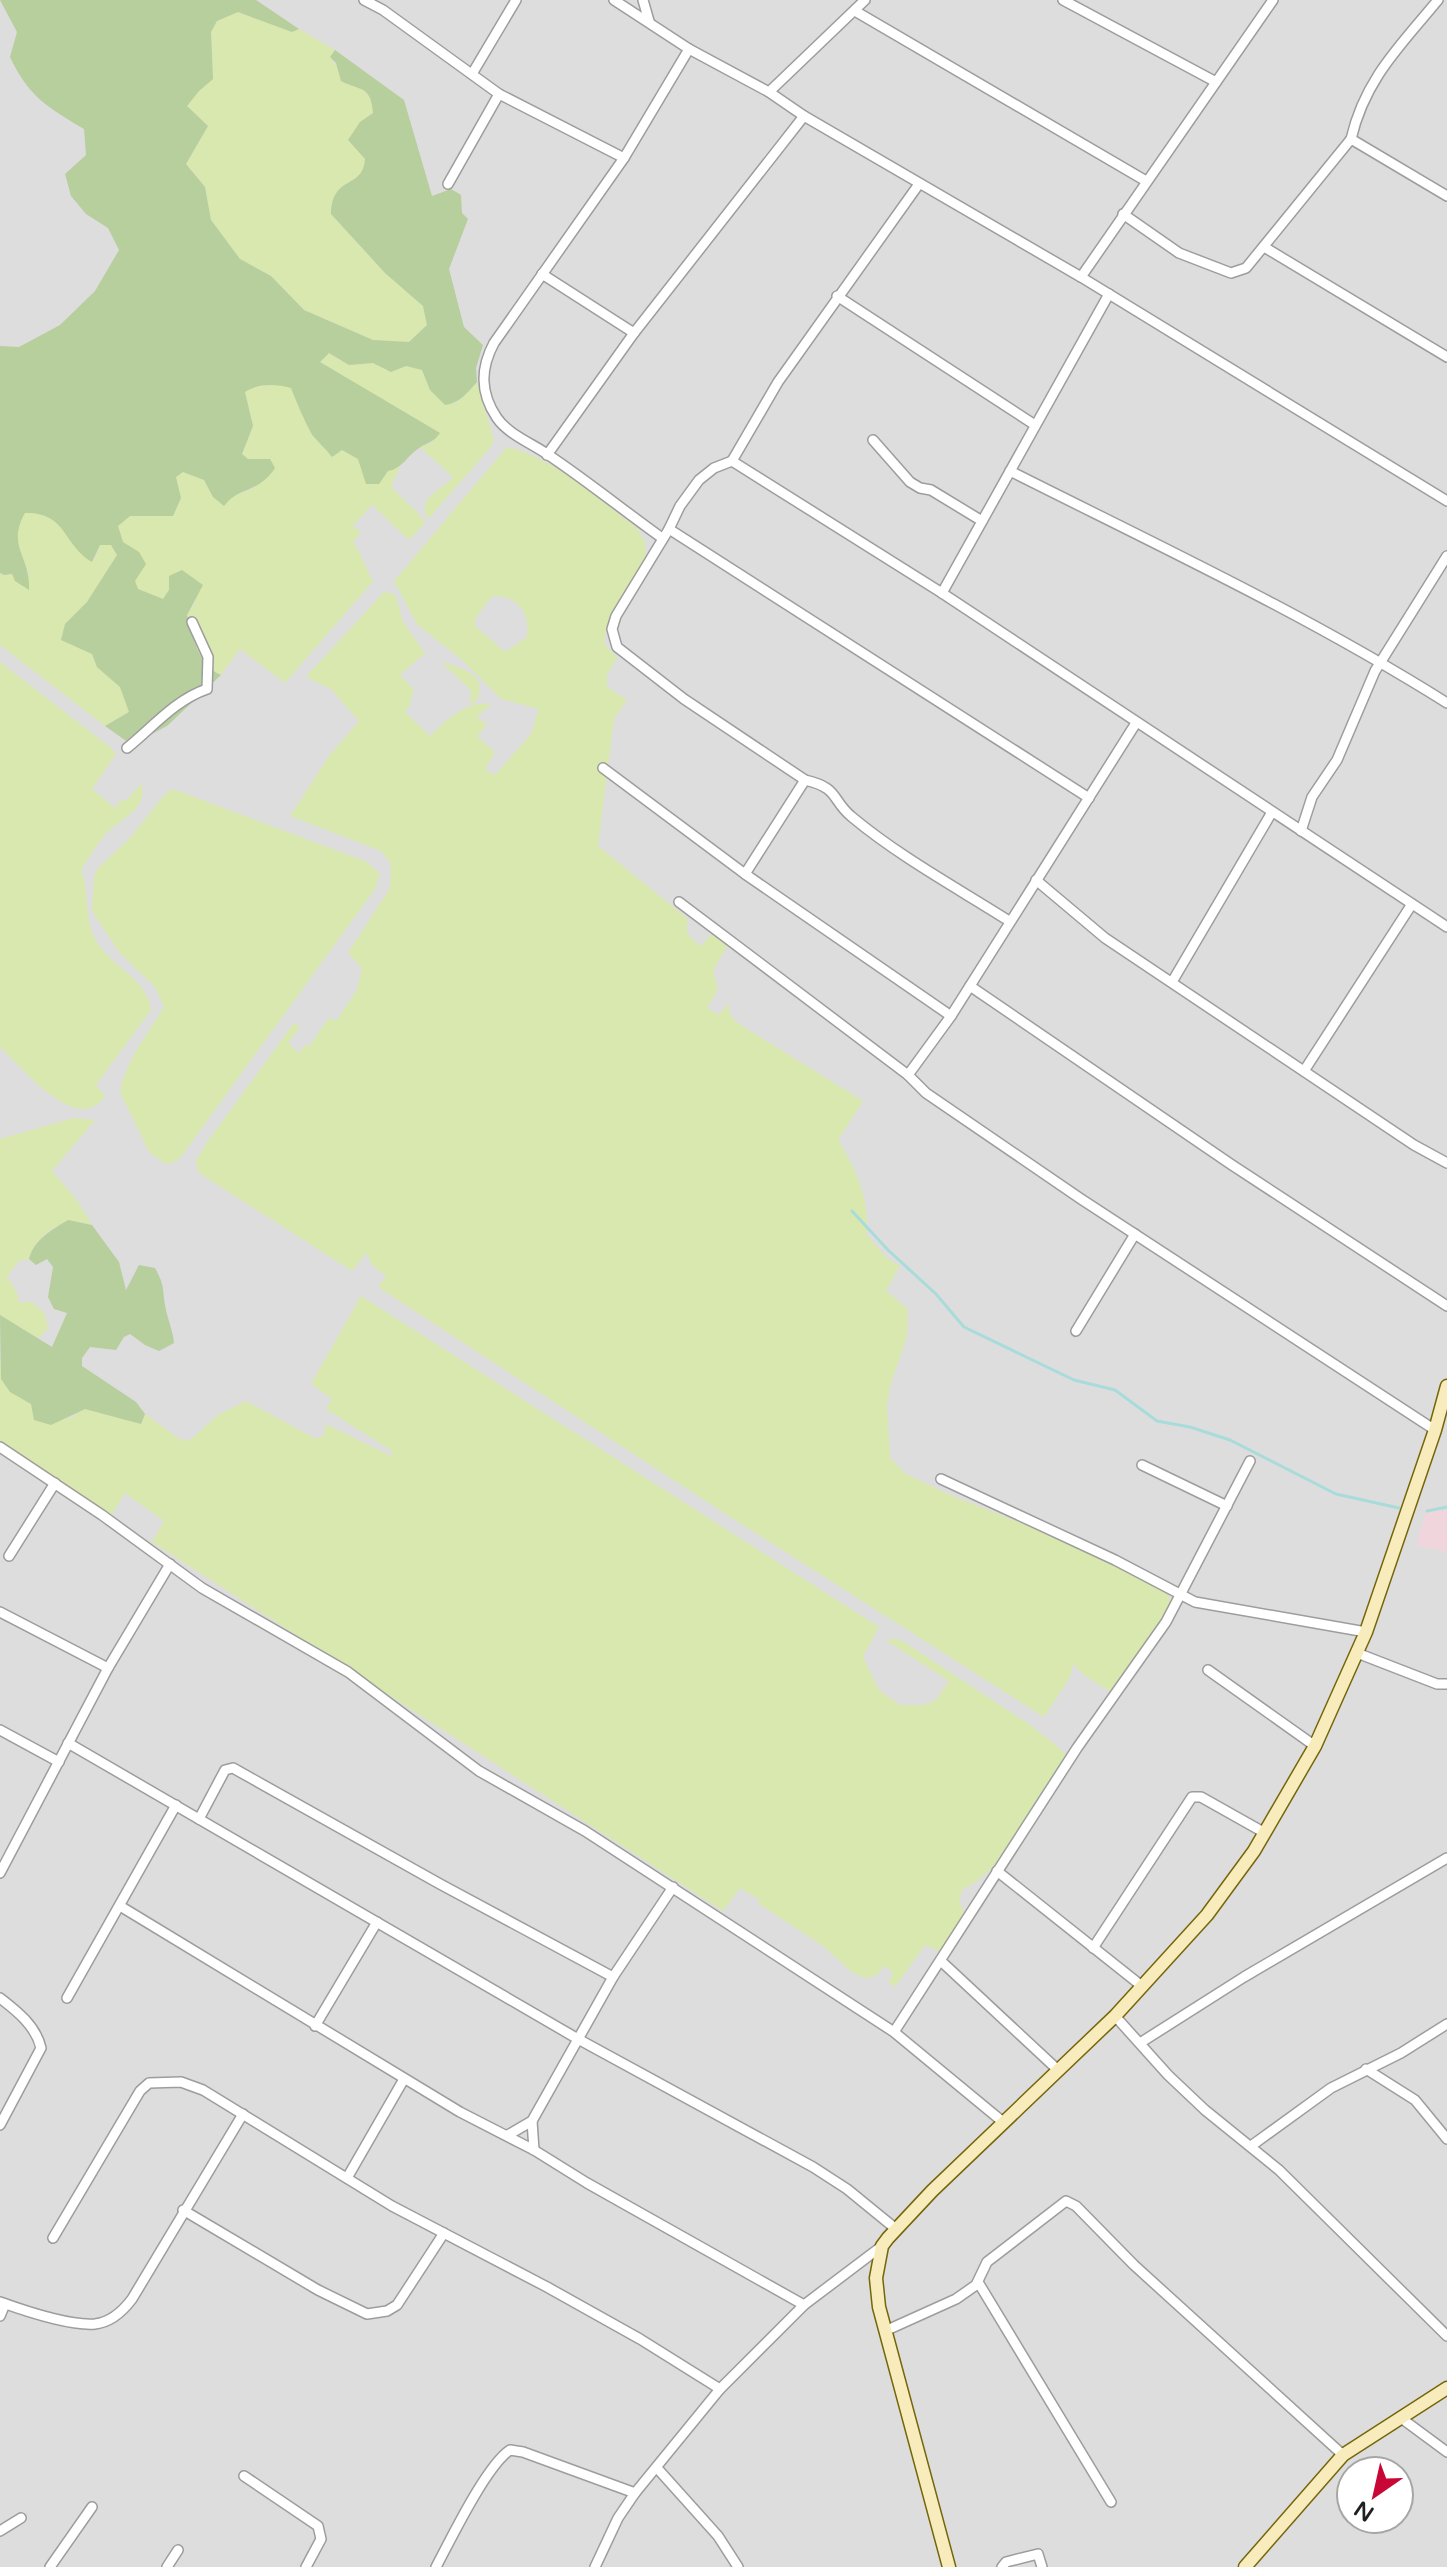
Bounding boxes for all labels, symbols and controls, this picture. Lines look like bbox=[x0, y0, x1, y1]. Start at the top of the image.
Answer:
north arrow bbox=[1335, 2455, 1415, 2535]
text: N bbox=[1350, 2495, 1379, 2526]

